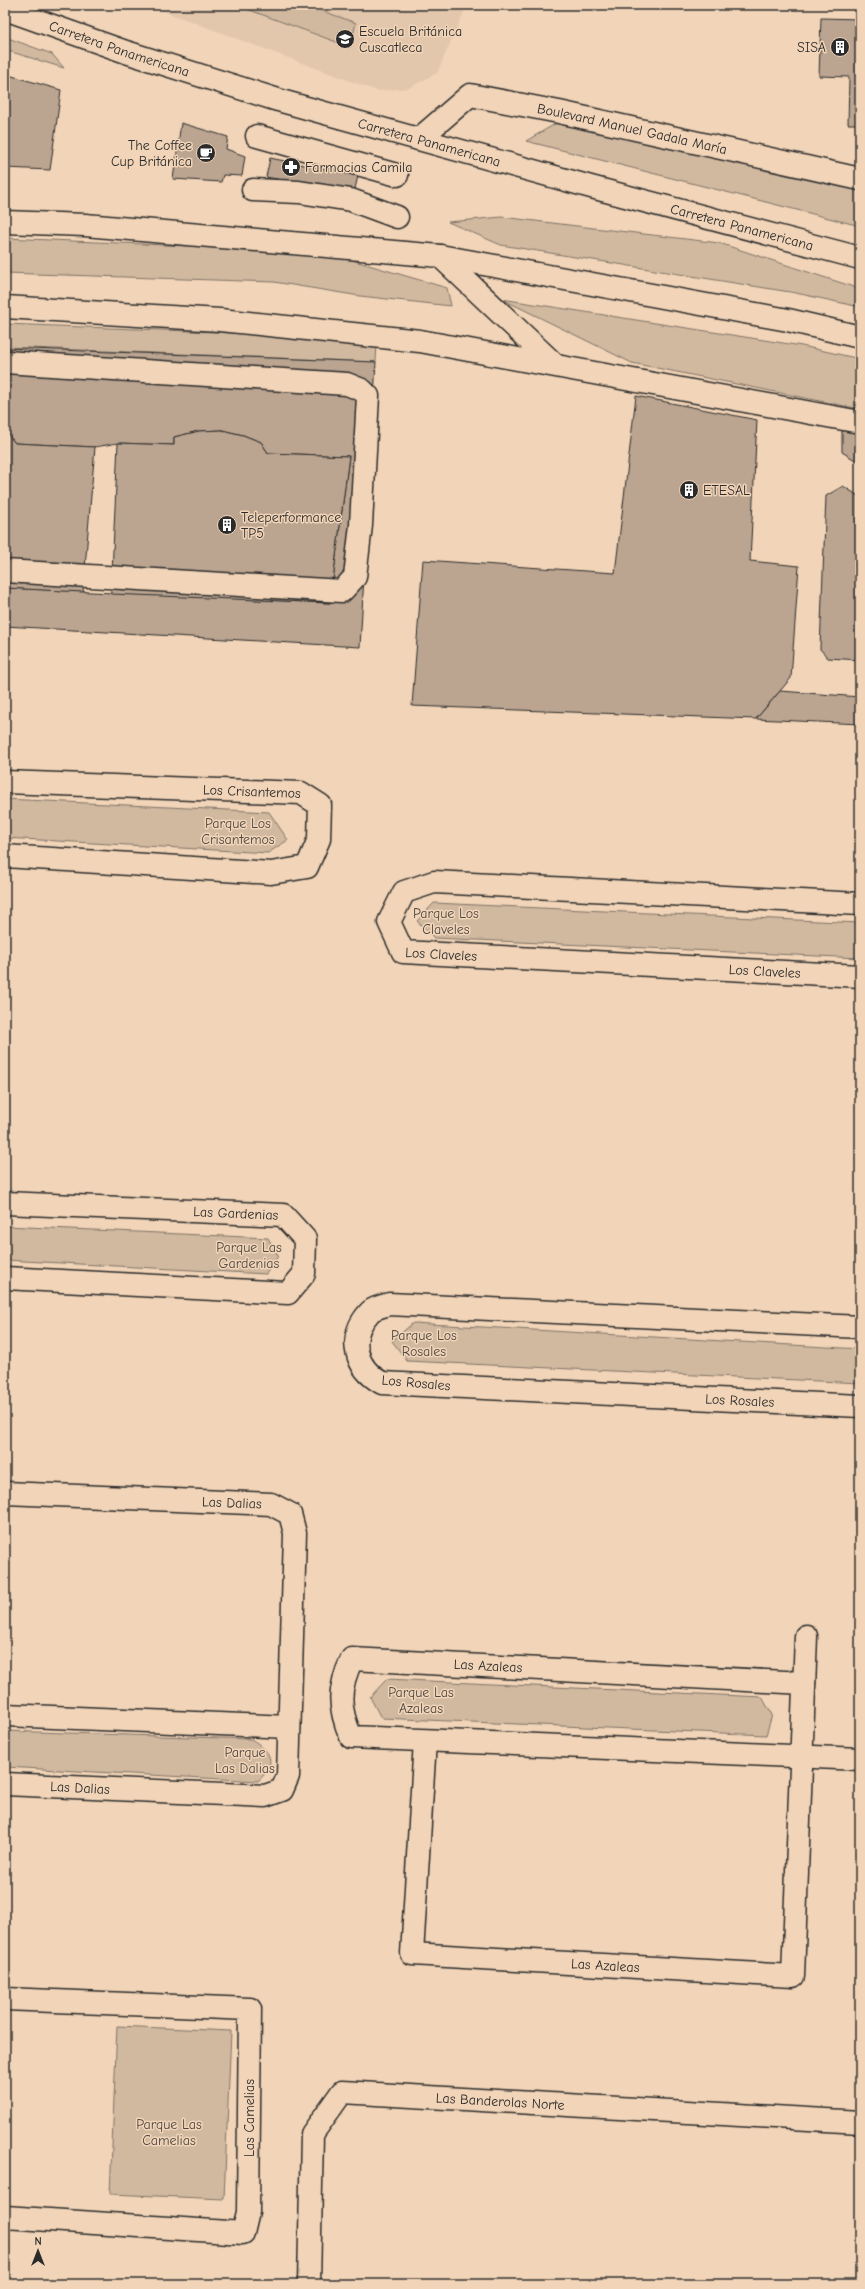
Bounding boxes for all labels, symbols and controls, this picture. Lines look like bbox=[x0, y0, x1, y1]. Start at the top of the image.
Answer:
street label: Carretera Panamericana bbox=[47, 17, 192, 80]
place label: Escuela Británica Cuscatleca bbox=[359, 23, 462, 56]
school or university icon: Escuela Británica Cuscatleca bbox=[334, 28, 356, 50]
building icon: SISA bbox=[829, 36, 851, 58]
place label: SISA bbox=[797, 39, 826, 56]
street label: Boulevard Manuel Gadala María bbox=[536, 100, 729, 158]
street label: Carretera Panamericana bbox=[356, 114, 503, 170]
place label: The Coffee Cup Británica bbox=[111, 137, 192, 170]
cafe icon: The Coffee Cup Británica bbox=[195, 142, 217, 164]
pharmacy icon: Farmacias Camila bbox=[280, 156, 302, 178]
place label: Farmacias Camila bbox=[305, 159, 412, 176]
street label: Carretera Panamericana bbox=[669, 200, 816, 254]
building icon: ETESAL bbox=[678, 479, 700, 501]
place label: ETESAL bbox=[703, 482, 750, 499]
place label: Teleperformance TP5 bbox=[241, 509, 341, 542]
building icon: Teleperformance TP5 bbox=[216, 514, 238, 536]
street label: Los Crisantemos bbox=[203, 781, 301, 801]
park label: Parque Los Crisantemos bbox=[201, 815, 275, 848]
park label: Parque Los Claveles bbox=[413, 905, 479, 938]
street label: Los Claveles bbox=[405, 944, 478, 964]
street label: Los Claveles bbox=[728, 961, 801, 981]
street label: Las Gardenias bbox=[193, 1203, 279, 1223]
park label: Parque Las Gardenias bbox=[216, 1239, 282, 1272]
park label: Parque Los Rosales bbox=[391, 1327, 457, 1360]
street label: Los Rosales bbox=[381, 1372, 451, 1394]
street label: Los Rosales bbox=[705, 1390, 775, 1410]
street label: Las Dalias bbox=[202, 1493, 262, 1512]
street label: Las Azaleas bbox=[453, 1656, 523, 1676]
park label: Parque Las Azaleas bbox=[388, 1684, 454, 1717]
park label: Parque Las Dalias bbox=[215, 1744, 275, 1777]
street label: Las Dalias bbox=[50, 1778, 110, 1798]
street label: Las Azaleas bbox=[570, 1955, 640, 1976]
street label: Las Camelias bbox=[241, 2079, 258, 2157]
street label: Las Banderolas Norte bbox=[435, 2089, 565, 2113]
park label: Parque Las Camelias bbox=[136, 2116, 202, 2149]
north arrow bbox=[18, 2231, 58, 2271]
text: N bbox=[34, 2235, 42, 2248]

